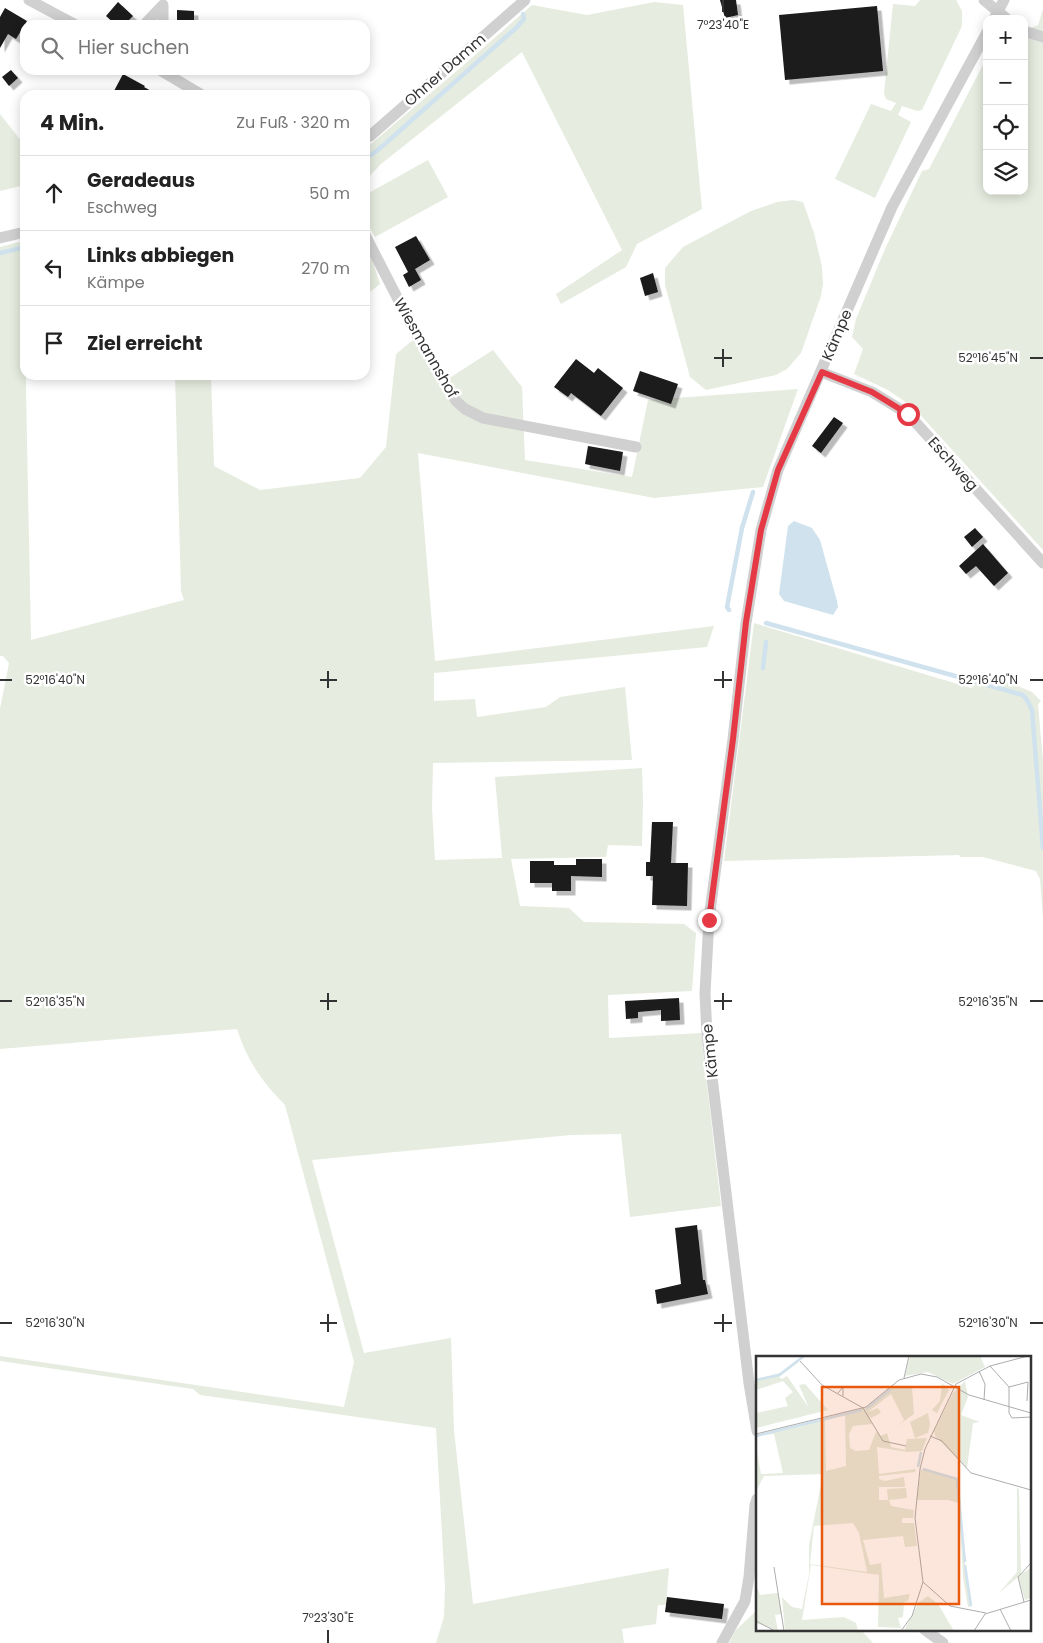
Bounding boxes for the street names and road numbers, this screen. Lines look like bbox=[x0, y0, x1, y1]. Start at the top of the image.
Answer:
street label: Ohner Damm bbox=[399, 28, 490, 111]
street label: Wiesmannshof bbox=[389, 294, 464, 402]
street label: Kämpe bbox=[816, 306, 857, 364]
street label: Eschweg bbox=[923, 432, 983, 495]
street label: Kämpe bbox=[696, 1023, 723, 1079]

